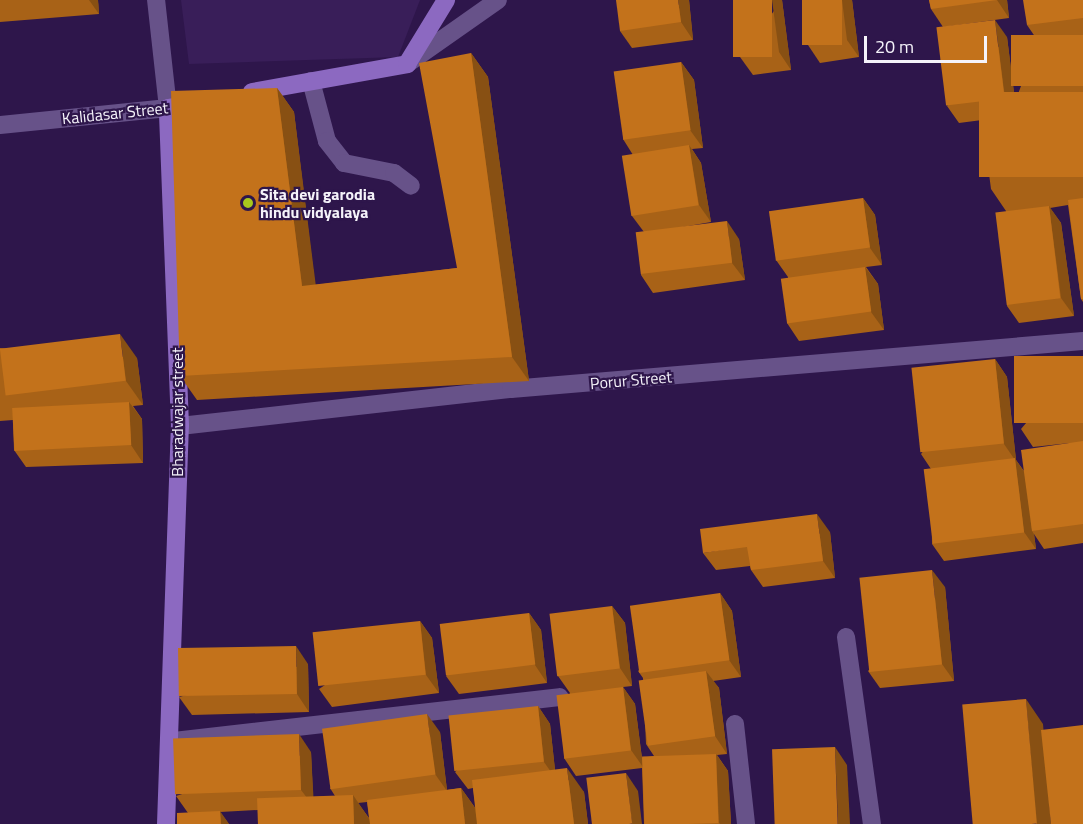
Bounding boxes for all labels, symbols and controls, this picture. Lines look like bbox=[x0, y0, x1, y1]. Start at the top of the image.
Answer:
scale bar bbox=[867, 24, 990, 62]
text: 20 m bbox=[875, 33, 914, 60]
street label: Kalidasar Street bbox=[61, 98, 169, 128]
place label: Sita devi garodia hindu vidyalaya bbox=[260, 184, 375, 222]
marker: Sita devi garodia hindu vidyalaya bbox=[241, 196, 255, 210]
street label: Bharadwajar street bbox=[167, 347, 187, 477]
street label: Porur Street bbox=[589, 367, 673, 393]

